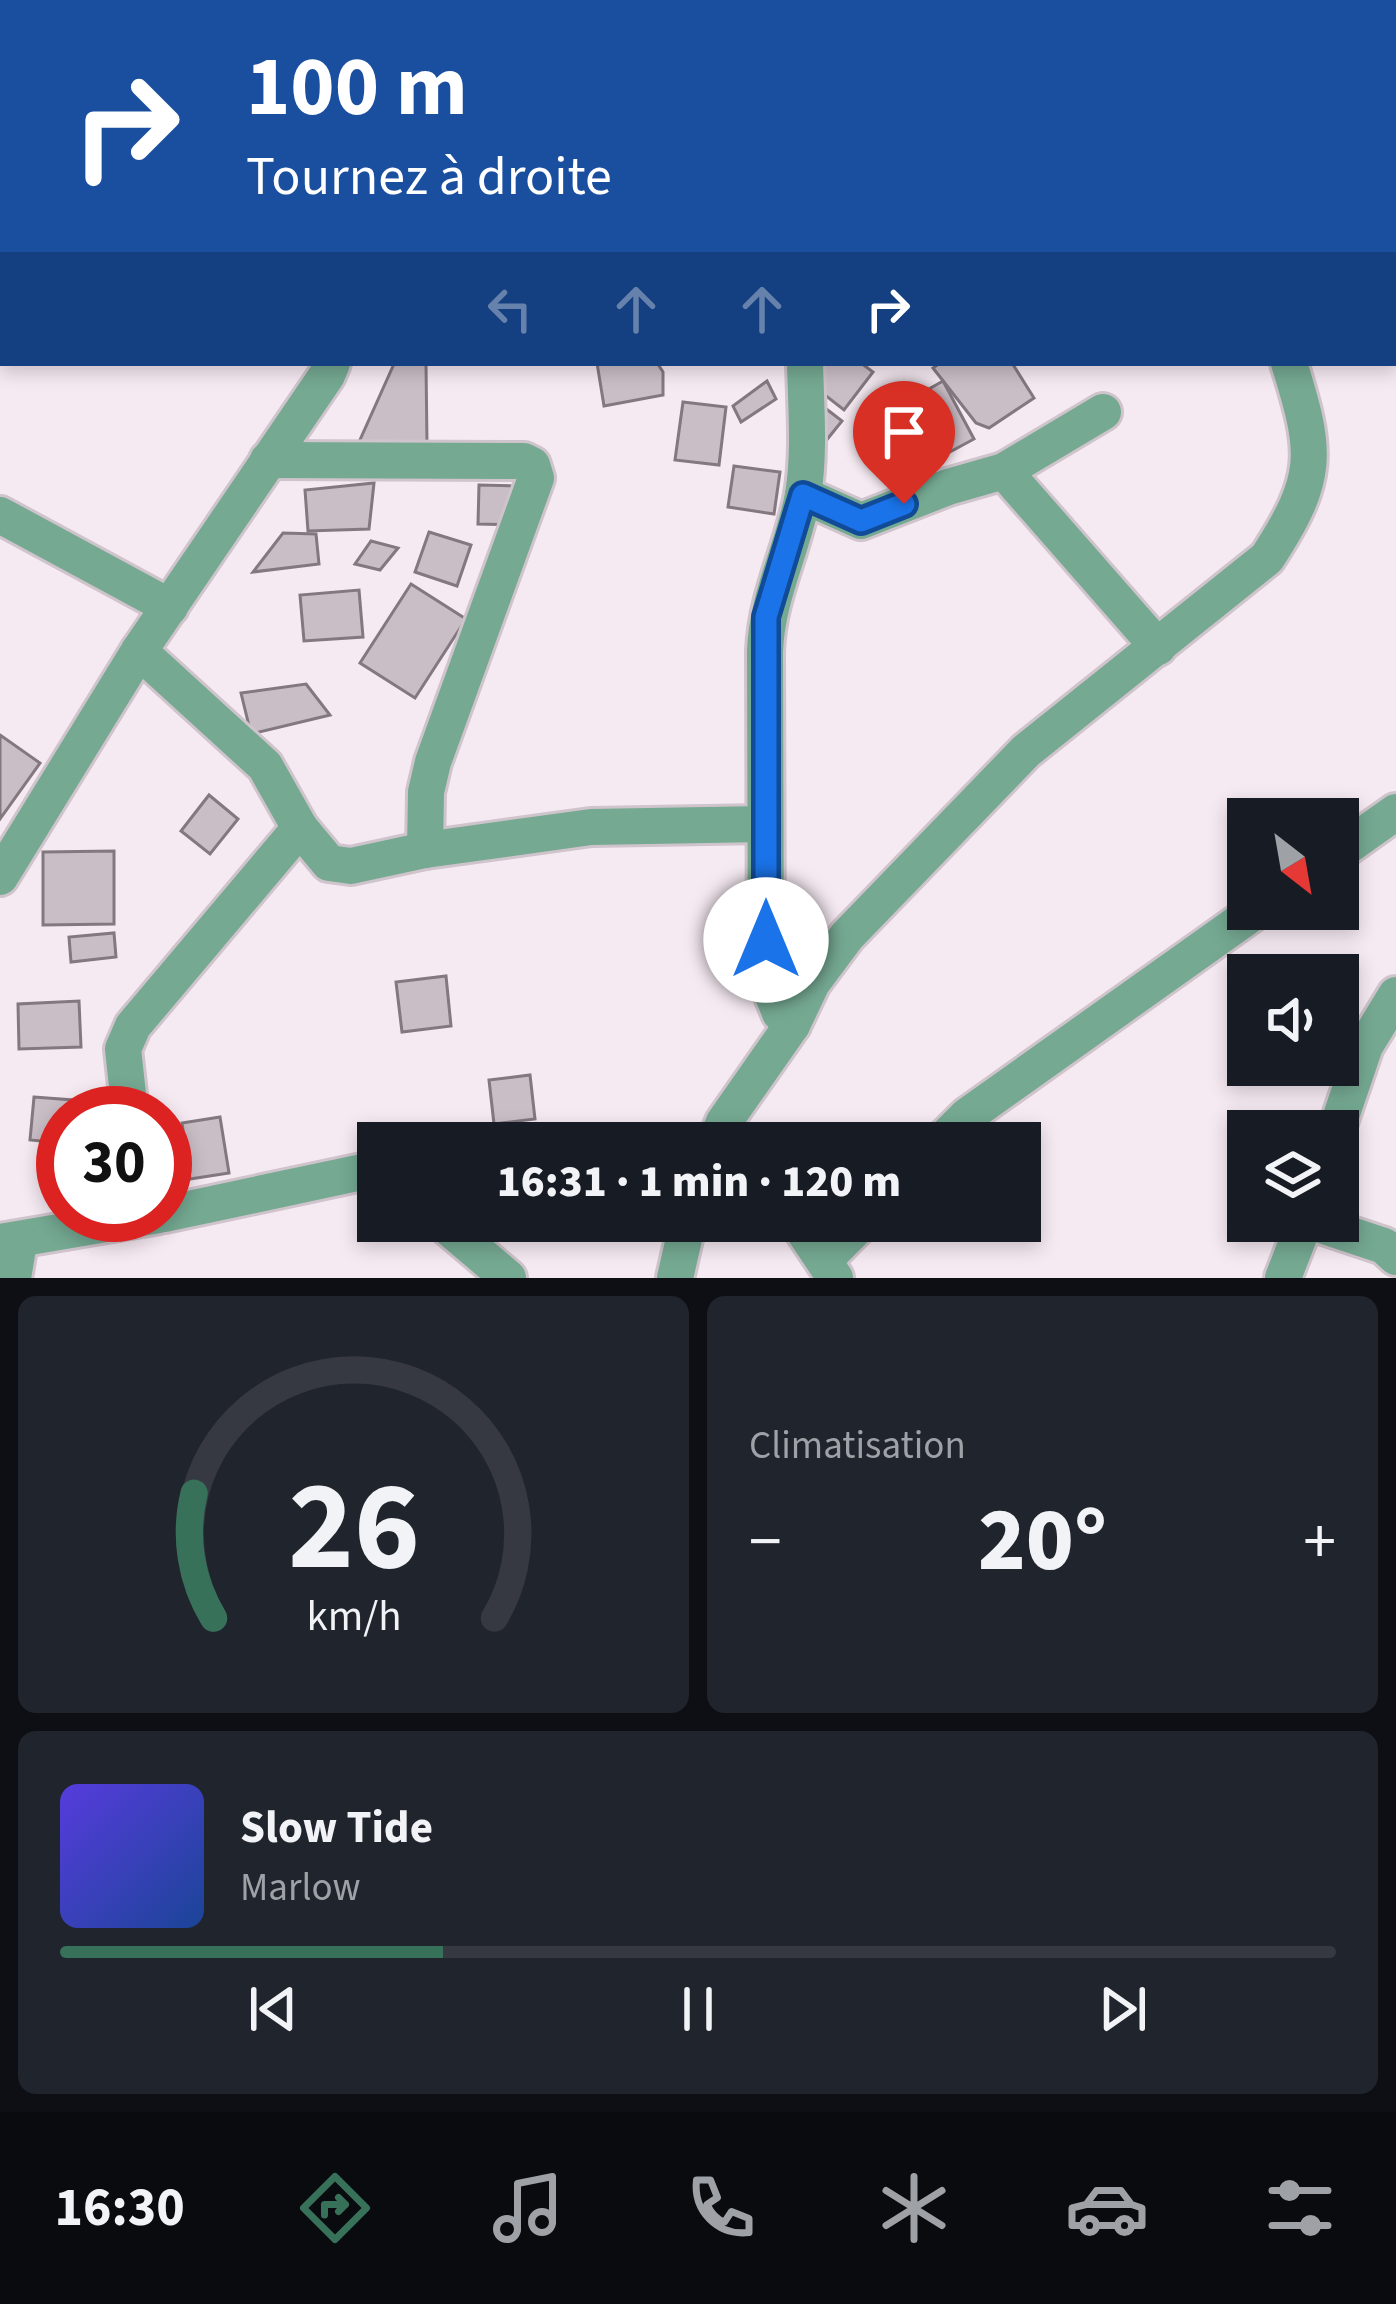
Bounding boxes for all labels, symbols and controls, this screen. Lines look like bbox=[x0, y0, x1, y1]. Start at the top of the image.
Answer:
text: 100 m bbox=[246, 28, 468, 148]
icon: right bbox=[48, 48, 204, 204]
text: Tournez à droite bbox=[246, 139, 612, 216]
icon: left bbox=[477, 276, 543, 342]
icon: ahead bbox=[603, 276, 669, 342]
icon: ahead bbox=[729, 276, 795, 342]
icon: right bbox=[855, 276, 921, 342]
pin bbox=[853, 381, 955, 504]
icon: arrive bbox=[871, 399, 937, 465]
north arrow bbox=[1227, 798, 1359, 930]
map controls bbox=[1227, 798, 1359, 1242]
position arrow bbox=[703, 877, 829, 1003]
button: sound bbox=[1227, 954, 1359, 1086]
speed limit sign: 30 bbox=[36, 1086, 192, 1242]
button: layers bbox=[1227, 1110, 1359, 1242]
text: 16:31 · 1 min · 120 m bbox=[497, 1150, 901, 1214]
text: Climatisation bbox=[749, 1418, 966, 1474]
text: 26 bbox=[288, 1439, 419, 1617]
text: 20° bbox=[978, 1477, 1107, 1605]
text: − bbox=[749, 1495, 782, 1589]
text: + bbox=[1303, 1495, 1336, 1589]
text: km/h bbox=[306, 1585, 401, 1646]
text: Slow Tide bbox=[240, 1796, 433, 1860]
text: Marlow bbox=[240, 1860, 361, 1916]
icon: previous bbox=[240, 1976, 306, 2042]
icon: pause bbox=[665, 1976, 731, 2042]
icon: next bbox=[1090, 1976, 1156, 2042]
icon: directions bbox=[293, 2166, 377, 2250]
icon: music bbox=[486, 2166, 570, 2250]
icon: phone bbox=[679, 2166, 763, 2250]
icon: climate bbox=[872, 2166, 956, 2250]
icon: car bbox=[1065, 2166, 1149, 2250]
icon: filters bbox=[1258, 2166, 1342, 2250]
text: 16:30 bbox=[54, 2170, 185, 2247]

